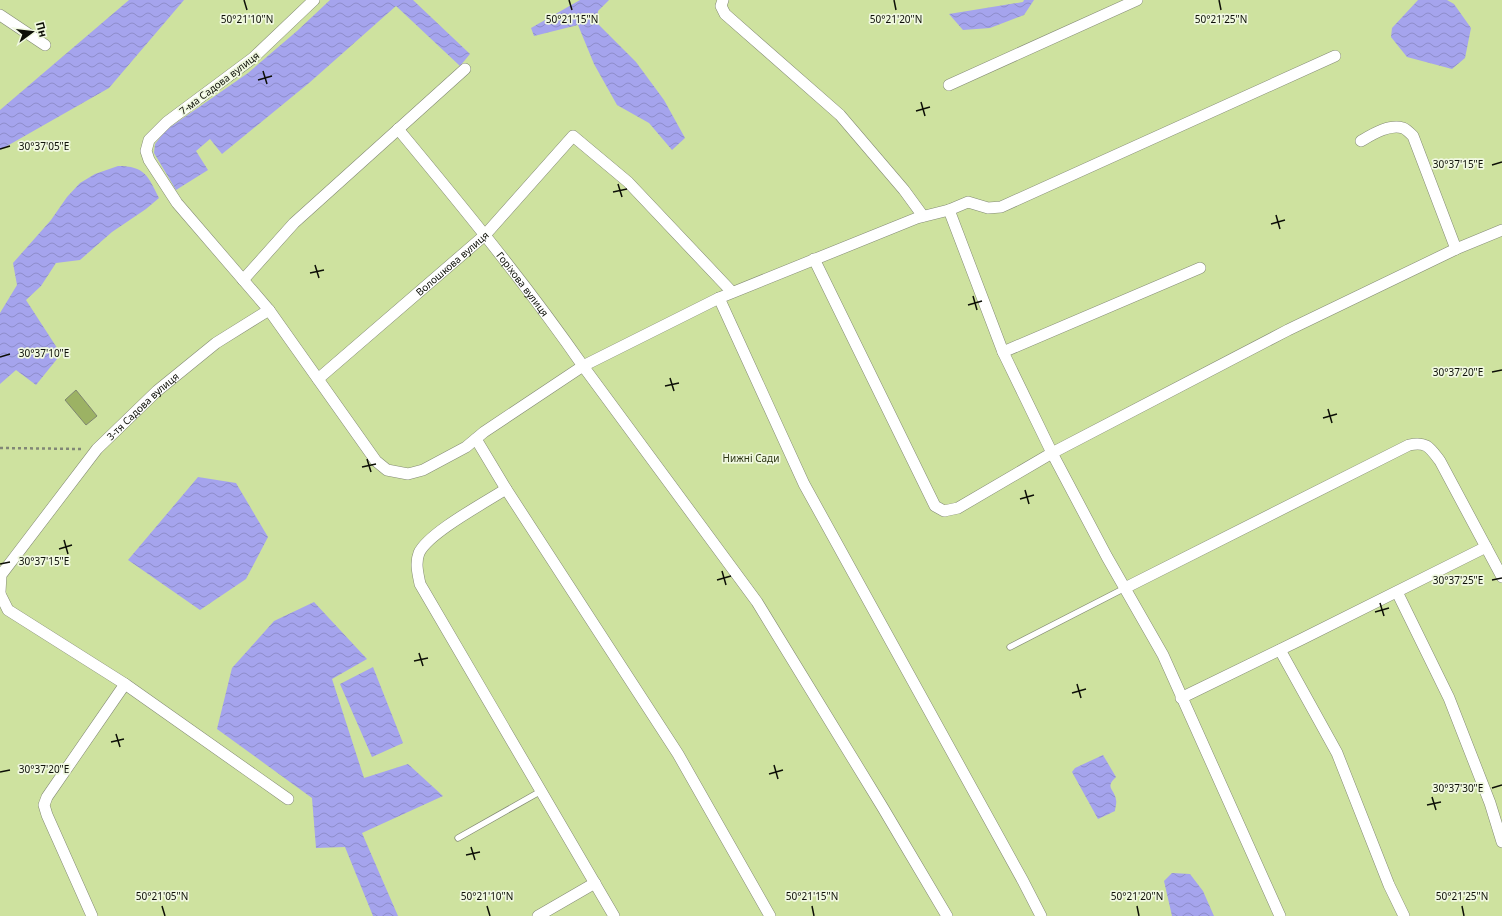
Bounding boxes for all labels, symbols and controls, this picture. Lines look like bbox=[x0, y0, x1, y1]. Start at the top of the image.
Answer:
north arrow bbox=[12, 12, 52, 52]
text: 50°21'10"N bbox=[221, 12, 273, 26]
text: 50°21'15"N bbox=[546, 12, 598, 26]
text: 50°21'20"N bbox=[870, 12, 922, 26]
text: 50°21'25"N bbox=[1195, 12, 1247, 26]
text: Пн bbox=[33, 20, 51, 39]
street label: 7-ма Садова вулиця bbox=[176, 48, 262, 118]
text: 30°37'05"E bbox=[19, 139, 69, 153]
text: 30°37'15"E bbox=[1433, 157, 1483, 171]
street label: Волошкова вулиця bbox=[413, 228, 492, 299]
street label: Горіхова вулиця bbox=[493, 249, 552, 319]
text: 30°37'10"E bbox=[19, 346, 69, 360]
text: 30°37'20"E bbox=[1433, 365, 1483, 379]
street label: 3-тя Садова вулиця bbox=[103, 369, 182, 443]
park label: Нижні Сади bbox=[723, 451, 779, 465]
text: 30°37'15"E bbox=[19, 554, 69, 568]
text: 30°37'25"E bbox=[1433, 573, 1483, 587]
text: 30°37'20"E bbox=[19, 762, 69, 776]
text: 30°37'30"E bbox=[1433, 781, 1483, 795]
text: 50°21'05"N bbox=[136, 889, 188, 903]
text: 50°21'10"N bbox=[461, 889, 513, 903]
text: 50°21'15"N bbox=[786, 889, 838, 903]
text: 50°21'20"N bbox=[1111, 889, 1163, 903]
text: 50°21'25"N bbox=[1436, 889, 1488, 903]

